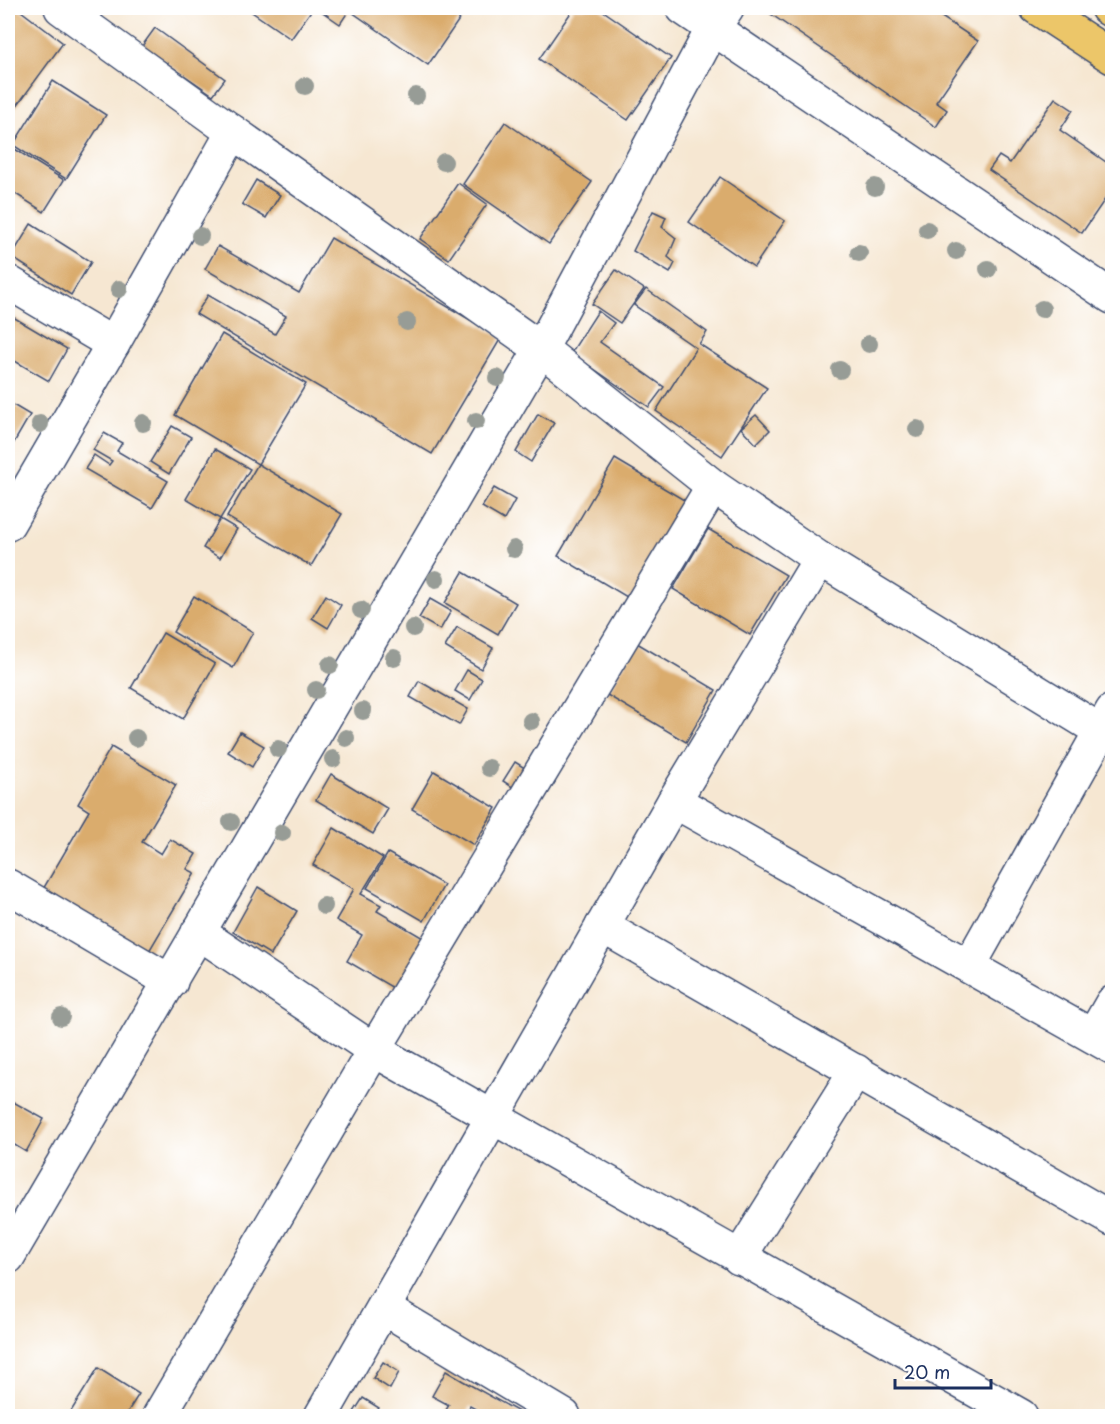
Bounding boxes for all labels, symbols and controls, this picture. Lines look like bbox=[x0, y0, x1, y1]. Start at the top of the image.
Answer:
scale bar bbox=[895, 1352, 991, 1390]
text: 20 m bbox=[904, 1358, 950, 1385]

